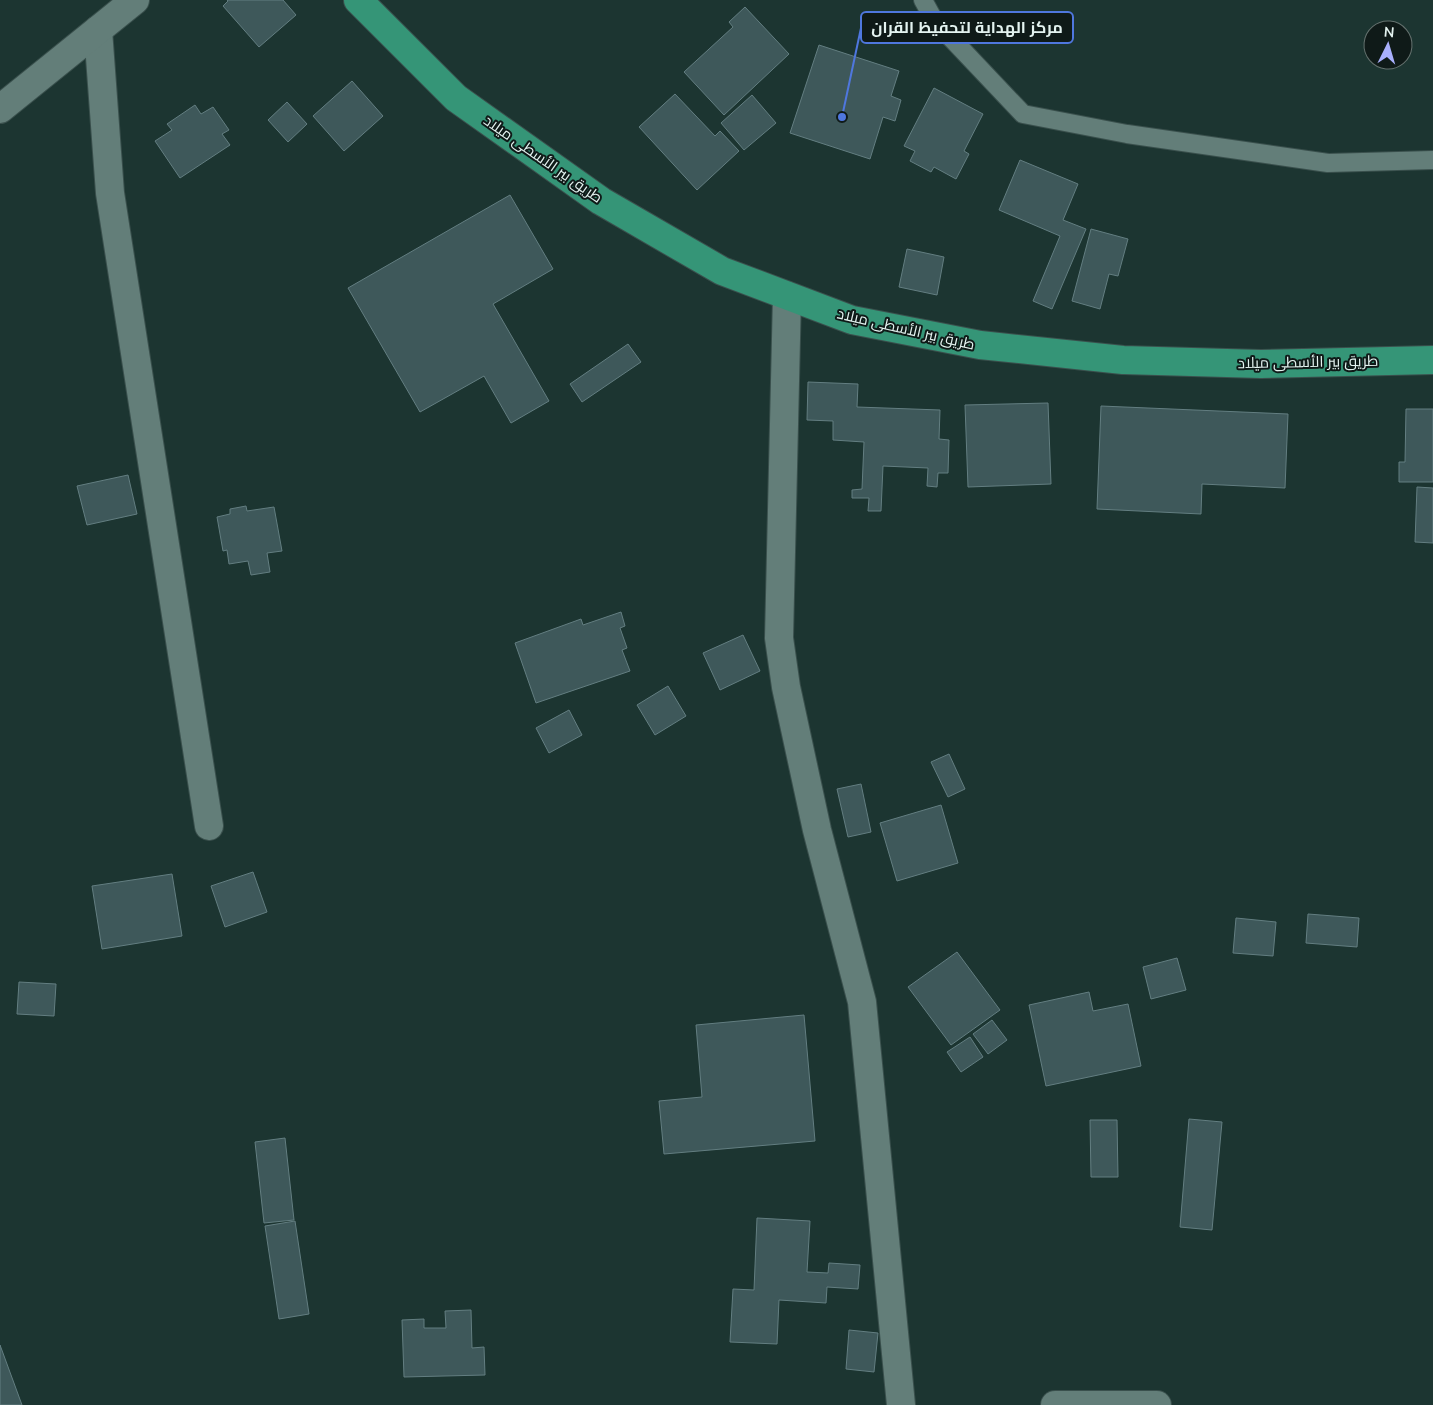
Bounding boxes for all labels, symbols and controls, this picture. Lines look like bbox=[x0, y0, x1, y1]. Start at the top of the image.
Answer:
callout: مركز الهداية لتحفيظ القران bbox=[861, 12, 1073, 43]
text: مركز الهداية لتحفيظ القران bbox=[871, 17, 1063, 39]
north arrow bbox=[1363, 20, 1413, 70]
text: N bbox=[1383, 23, 1395, 42]
street label: طريق بير الأسطى ميلاد bbox=[480, 110, 606, 208]
street label: طريق بير الأسطى ميلاد bbox=[835, 303, 977, 355]
street label: طريق بير الأسطى ميلاد bbox=[1237, 351, 1379, 373]

